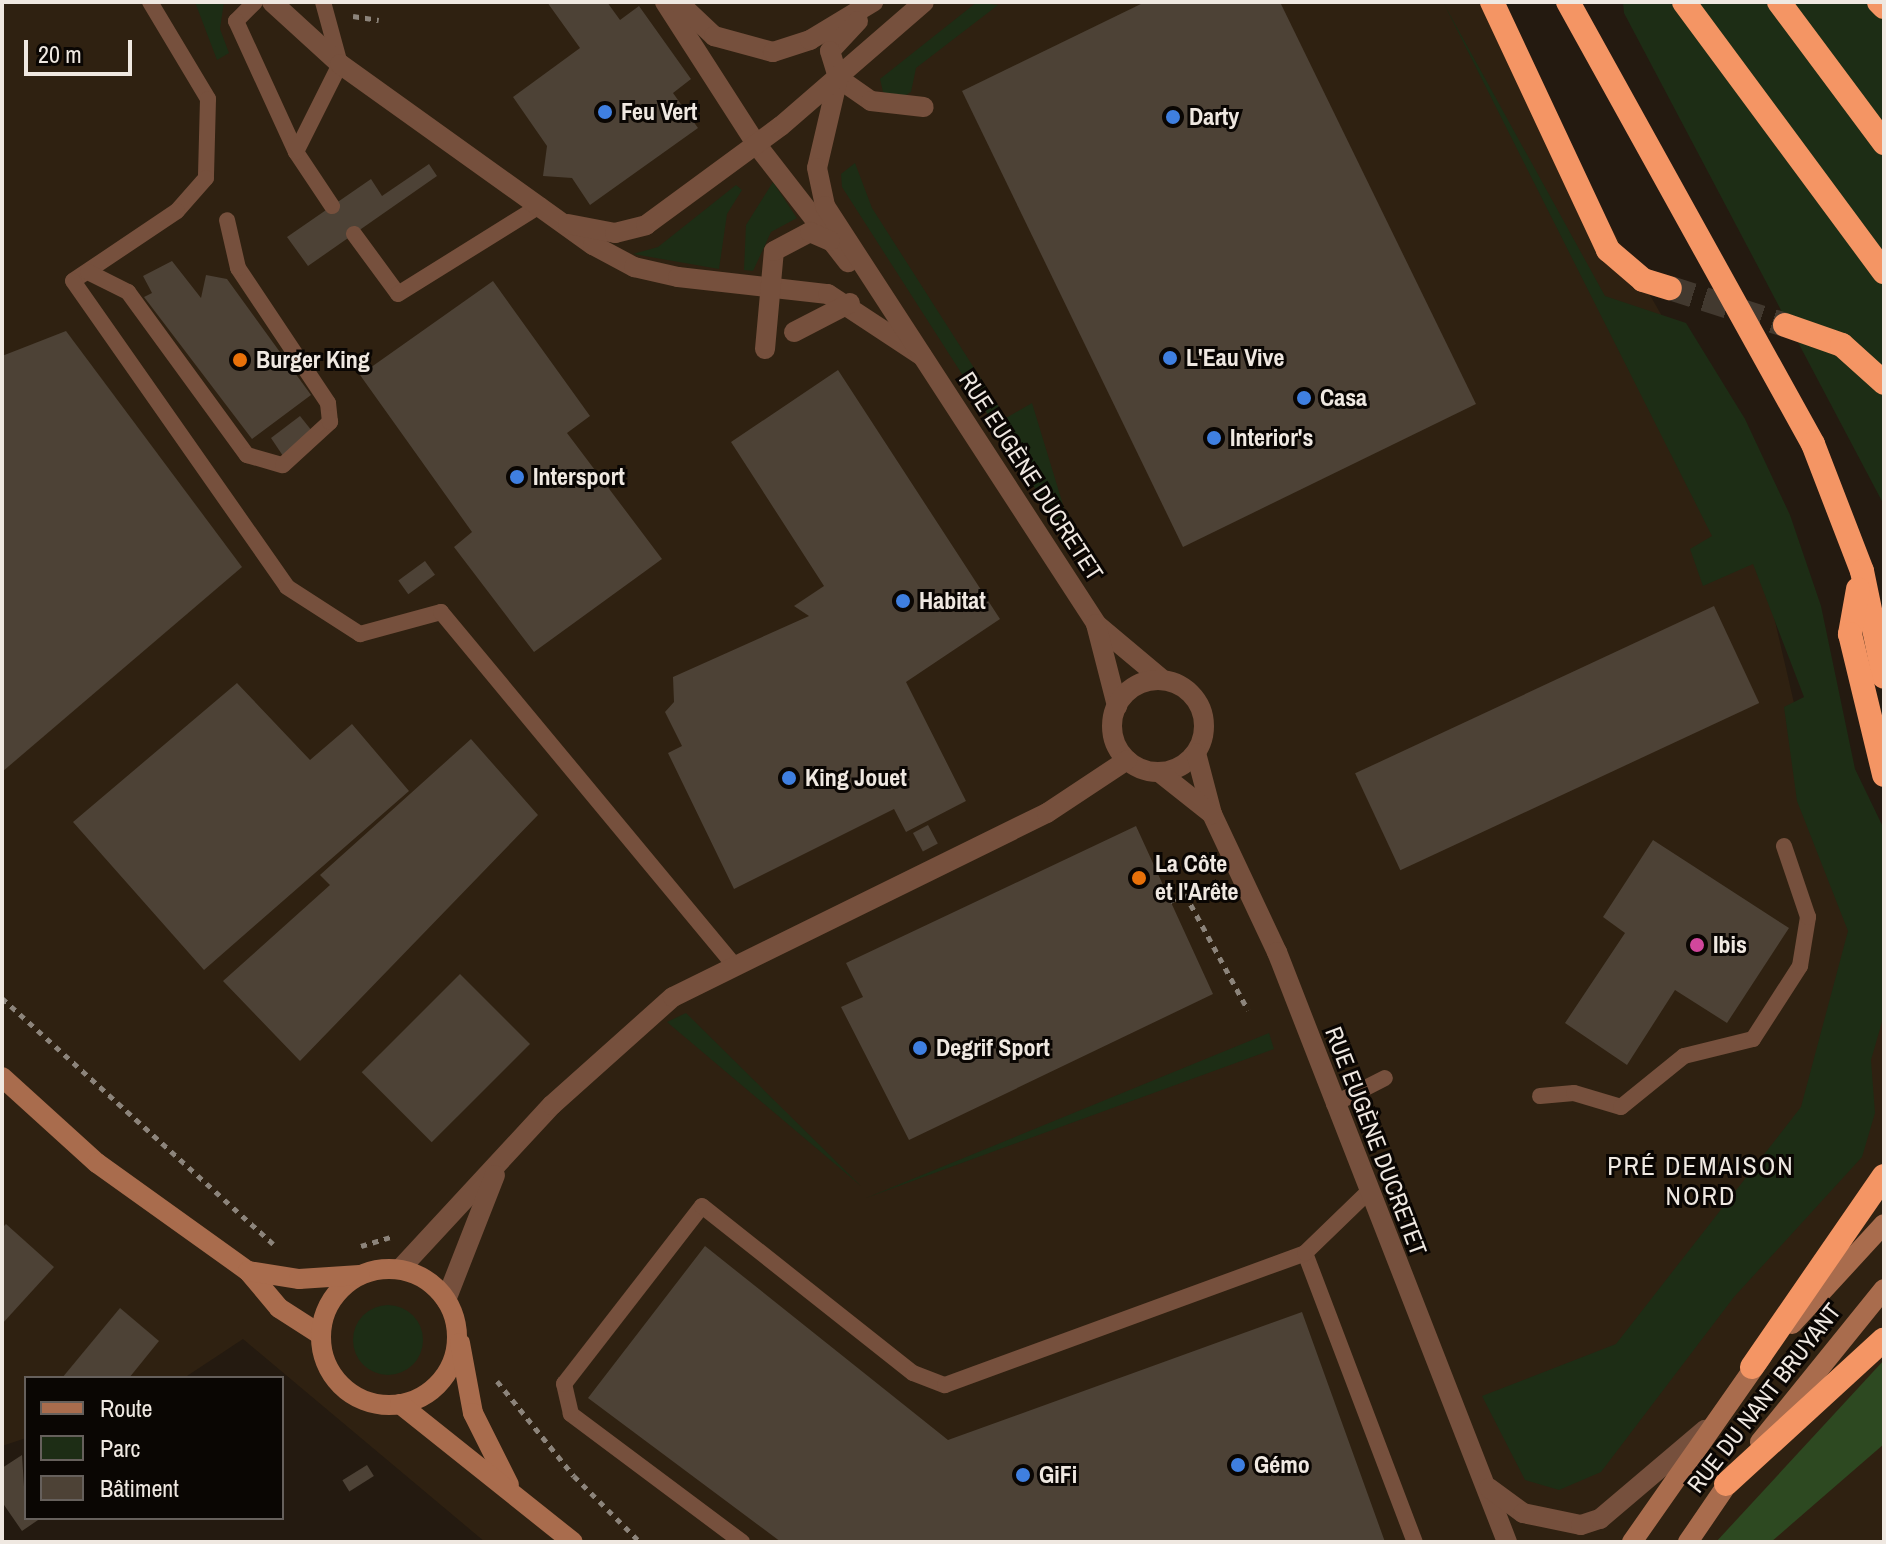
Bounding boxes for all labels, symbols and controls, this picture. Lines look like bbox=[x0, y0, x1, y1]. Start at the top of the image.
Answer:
scale bar bbox=[28, 24, 136, 74]
text: 20 m bbox=[38, 38, 82, 70]
place label: Feu Vert bbox=[621, 98, 697, 126]
marker: Feu Vert bbox=[596, 103, 614, 121]
place label: Darty bbox=[1189, 103, 1239, 131]
marker: Darty bbox=[1164, 108, 1182, 126]
place label: L'Eau Vive bbox=[1186, 344, 1284, 372]
place label: Burger King bbox=[256, 346, 370, 374]
marker: L'Eau Vive bbox=[1161, 349, 1179, 367]
marker: Burger King bbox=[231, 351, 249, 369]
street label: RUE EUGÈNE DUCRETET bbox=[953, 366, 1109, 586]
place label: Casa bbox=[1320, 384, 1367, 412]
marker: Casa bbox=[1295, 389, 1313, 407]
place label: Interior's bbox=[1230, 424, 1313, 452]
marker: Interior's bbox=[1205, 429, 1223, 447]
place label: Intersport bbox=[533, 463, 625, 491]
marker: Intersport bbox=[508, 468, 526, 486]
place label: Habitat bbox=[919, 587, 986, 615]
marker: Habitat bbox=[894, 592, 912, 610]
place label: King Jouet bbox=[805, 764, 907, 792]
marker: King Jouet bbox=[780, 769, 798, 787]
place label: La Côte et l'Arête bbox=[1155, 850, 1238, 906]
marker: La Côte et l'Arête bbox=[1130, 869, 1148, 887]
place label: Ibis bbox=[1713, 931, 1747, 959]
marker: Ibis bbox=[1688, 936, 1706, 954]
street label: RUE EUGÈNE DUCRETET bbox=[1319, 1023, 1433, 1259]
place label: Degrif Sport bbox=[936, 1034, 1050, 1062]
marker: Degrif Sport bbox=[911, 1039, 929, 1057]
district label: PRÉ DEMAISON NORD bbox=[1607, 1150, 1795, 1212]
street label: RUE DU NANT BRUYANT bbox=[1681, 1298, 1847, 1498]
legend bbox=[24, 1376, 284, 1520]
text: Route bbox=[100, 1392, 153, 1424]
text: Parc bbox=[100, 1432, 140, 1464]
place label: Gémo bbox=[1254, 1451, 1310, 1479]
marker: Gémo bbox=[1229, 1456, 1247, 1474]
place label: GiFi bbox=[1039, 1461, 1077, 1489]
marker: GiFi bbox=[1014, 1466, 1032, 1484]
text: Bâtiment bbox=[100, 1472, 179, 1504]

